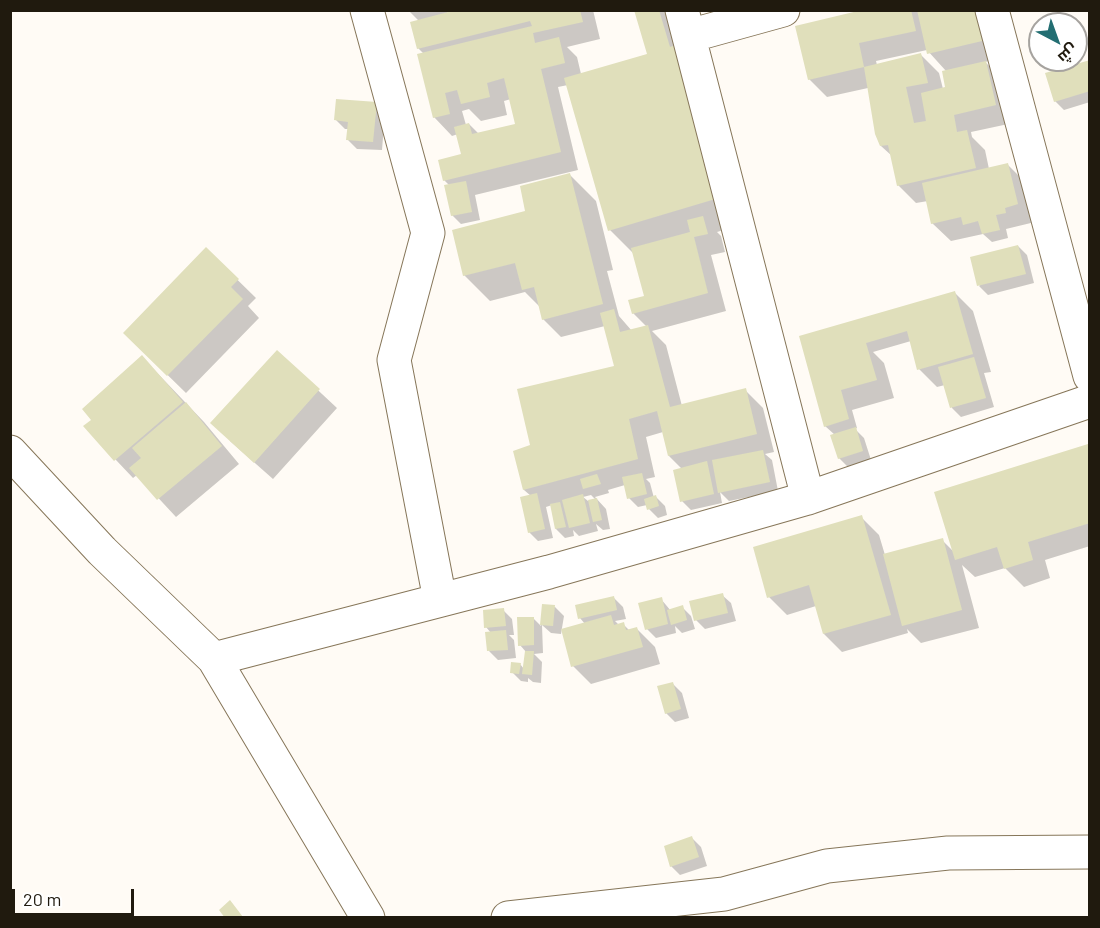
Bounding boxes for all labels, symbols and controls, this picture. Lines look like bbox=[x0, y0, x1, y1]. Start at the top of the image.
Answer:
north arrow bbox=[1028, 12, 1088, 72]
text: ش bbox=[1055, 41, 1083, 68]
scale bar bbox=[15, 877, 136, 915]
text: 20 m bbox=[23, 888, 61, 910]

